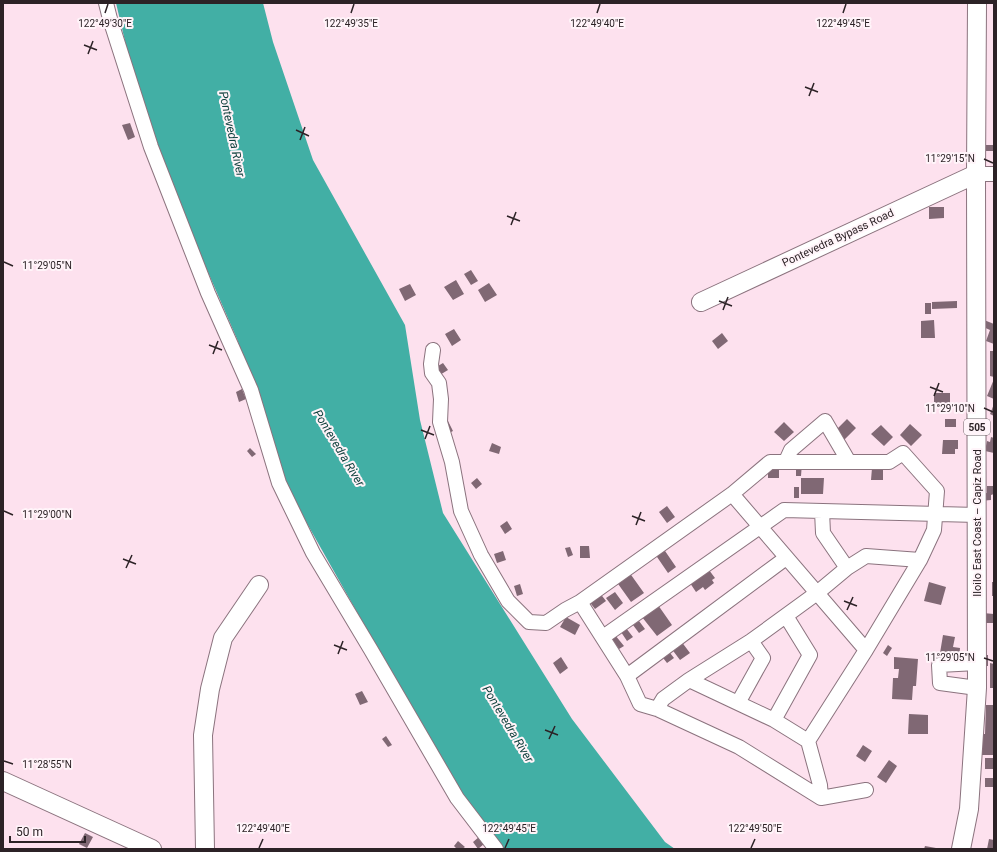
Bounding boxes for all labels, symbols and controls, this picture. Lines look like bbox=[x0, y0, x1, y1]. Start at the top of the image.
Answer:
text: 122°49'30"E bbox=[78, 18, 132, 29]
text: 122°49'35"E bbox=[324, 18, 378, 29]
text: 122°49'40"E bbox=[570, 18, 624, 29]
text: 122°49'45"E bbox=[816, 18, 870, 29]
water label: Pontevedra River bbox=[216, 90, 248, 179]
text: 11°29'15"N bbox=[925, 153, 975, 164]
street label: Pontevedra Bypass Road bbox=[780, 206, 896, 270]
text: 11°29'05"N bbox=[22, 260, 72, 271]
text: 11°29'10"N bbox=[925, 403, 975, 414]
water label: Pontevedra River bbox=[311, 407, 368, 490]
road number: 505 bbox=[964, 419, 990, 435]
street label: Iloilo East Coast – Capiz Road bbox=[971, 449, 984, 597]
text: 11°29'00"N bbox=[22, 509, 72, 520]
text: 11°29'05"N bbox=[925, 652, 975, 663]
water label: Pontevedra River bbox=[480, 683, 537, 766]
text: 11°28'55"N bbox=[22, 759, 72, 770]
scale bar bbox=[10, 818, 85, 844]
text: 122°49'40"E bbox=[236, 823, 290, 834]
text: 122°49'45"E bbox=[482, 823, 536, 834]
text: 122°49'50"E bbox=[728, 823, 782, 834]
text: 50 m bbox=[16, 825, 43, 839]

